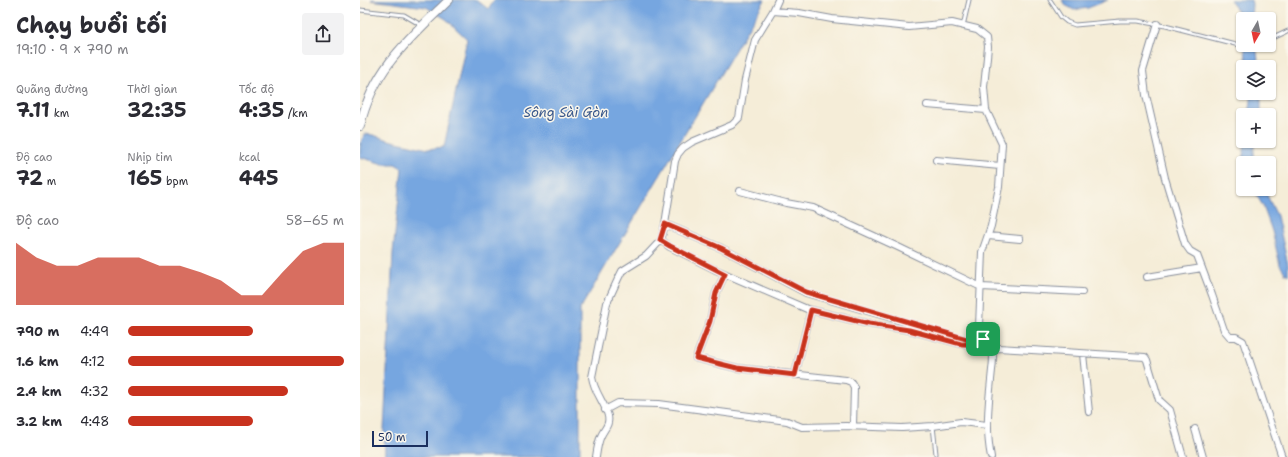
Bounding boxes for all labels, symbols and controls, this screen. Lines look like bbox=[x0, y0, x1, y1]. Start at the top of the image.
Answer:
text: Chạy buổi tối bbox=[16, 11, 167, 40]
north arrow bbox=[1236, 12, 1276, 52]
map controls bbox=[1236, 12, 1276, 196]
button: share bbox=[302, 13, 344, 55]
text: 19:10 · 9 × 790 m bbox=[16, 41, 128, 58]
button: layers bbox=[1236, 60, 1276, 100]
text: Quãng đường bbox=[16, 82, 88, 97]
text: Thời gian bbox=[127, 82, 177, 97]
text: Tốc độ bbox=[239, 82, 274, 97]
text: 7.11 bbox=[16, 97, 50, 123]
text: 32:35 bbox=[127, 97, 187, 123]
text: 4:35 bbox=[239, 97, 284, 123]
water label: Sông Sài Gòn bbox=[524, 104, 608, 121]
text: km bbox=[50, 106, 69, 121]
text: /km bbox=[284, 106, 308, 121]
button: + bbox=[1236, 108, 1276, 148]
text: Độ cao bbox=[16, 150, 52, 165]
text: Nhịp tim bbox=[127, 150, 172, 165]
text: kcal bbox=[239, 150, 260, 165]
button: − bbox=[1236, 156, 1276, 196]
text: 72 bbox=[16, 165, 43, 191]
text: 165 bbox=[127, 165, 162, 191]
text: 445 bbox=[239, 165, 278, 191]
text: m bbox=[43, 174, 56, 189]
text: bpm bbox=[162, 174, 188, 189]
text: Độ cao bbox=[16, 212, 59, 229]
text: 58–65 m bbox=[286, 212, 344, 229]
pin bbox=[966, 322, 1000, 356]
text: 790 m bbox=[16, 323, 59, 340]
text: 4:49 bbox=[80, 323, 109, 340]
icon: arrive bbox=[972, 328, 994, 350]
text: 1.6 km bbox=[16, 353, 59, 370]
text: 4:12 bbox=[80, 353, 105, 370]
text: 2.4 km bbox=[16, 383, 62, 400]
text: 4:32 bbox=[80, 383, 109, 400]
text: 3.2 km bbox=[16, 413, 62, 430]
text: 4:48 bbox=[80, 413, 109, 430]
scale bar bbox=[372, 429, 428, 448]
text: 50 m bbox=[378, 430, 406, 445]

